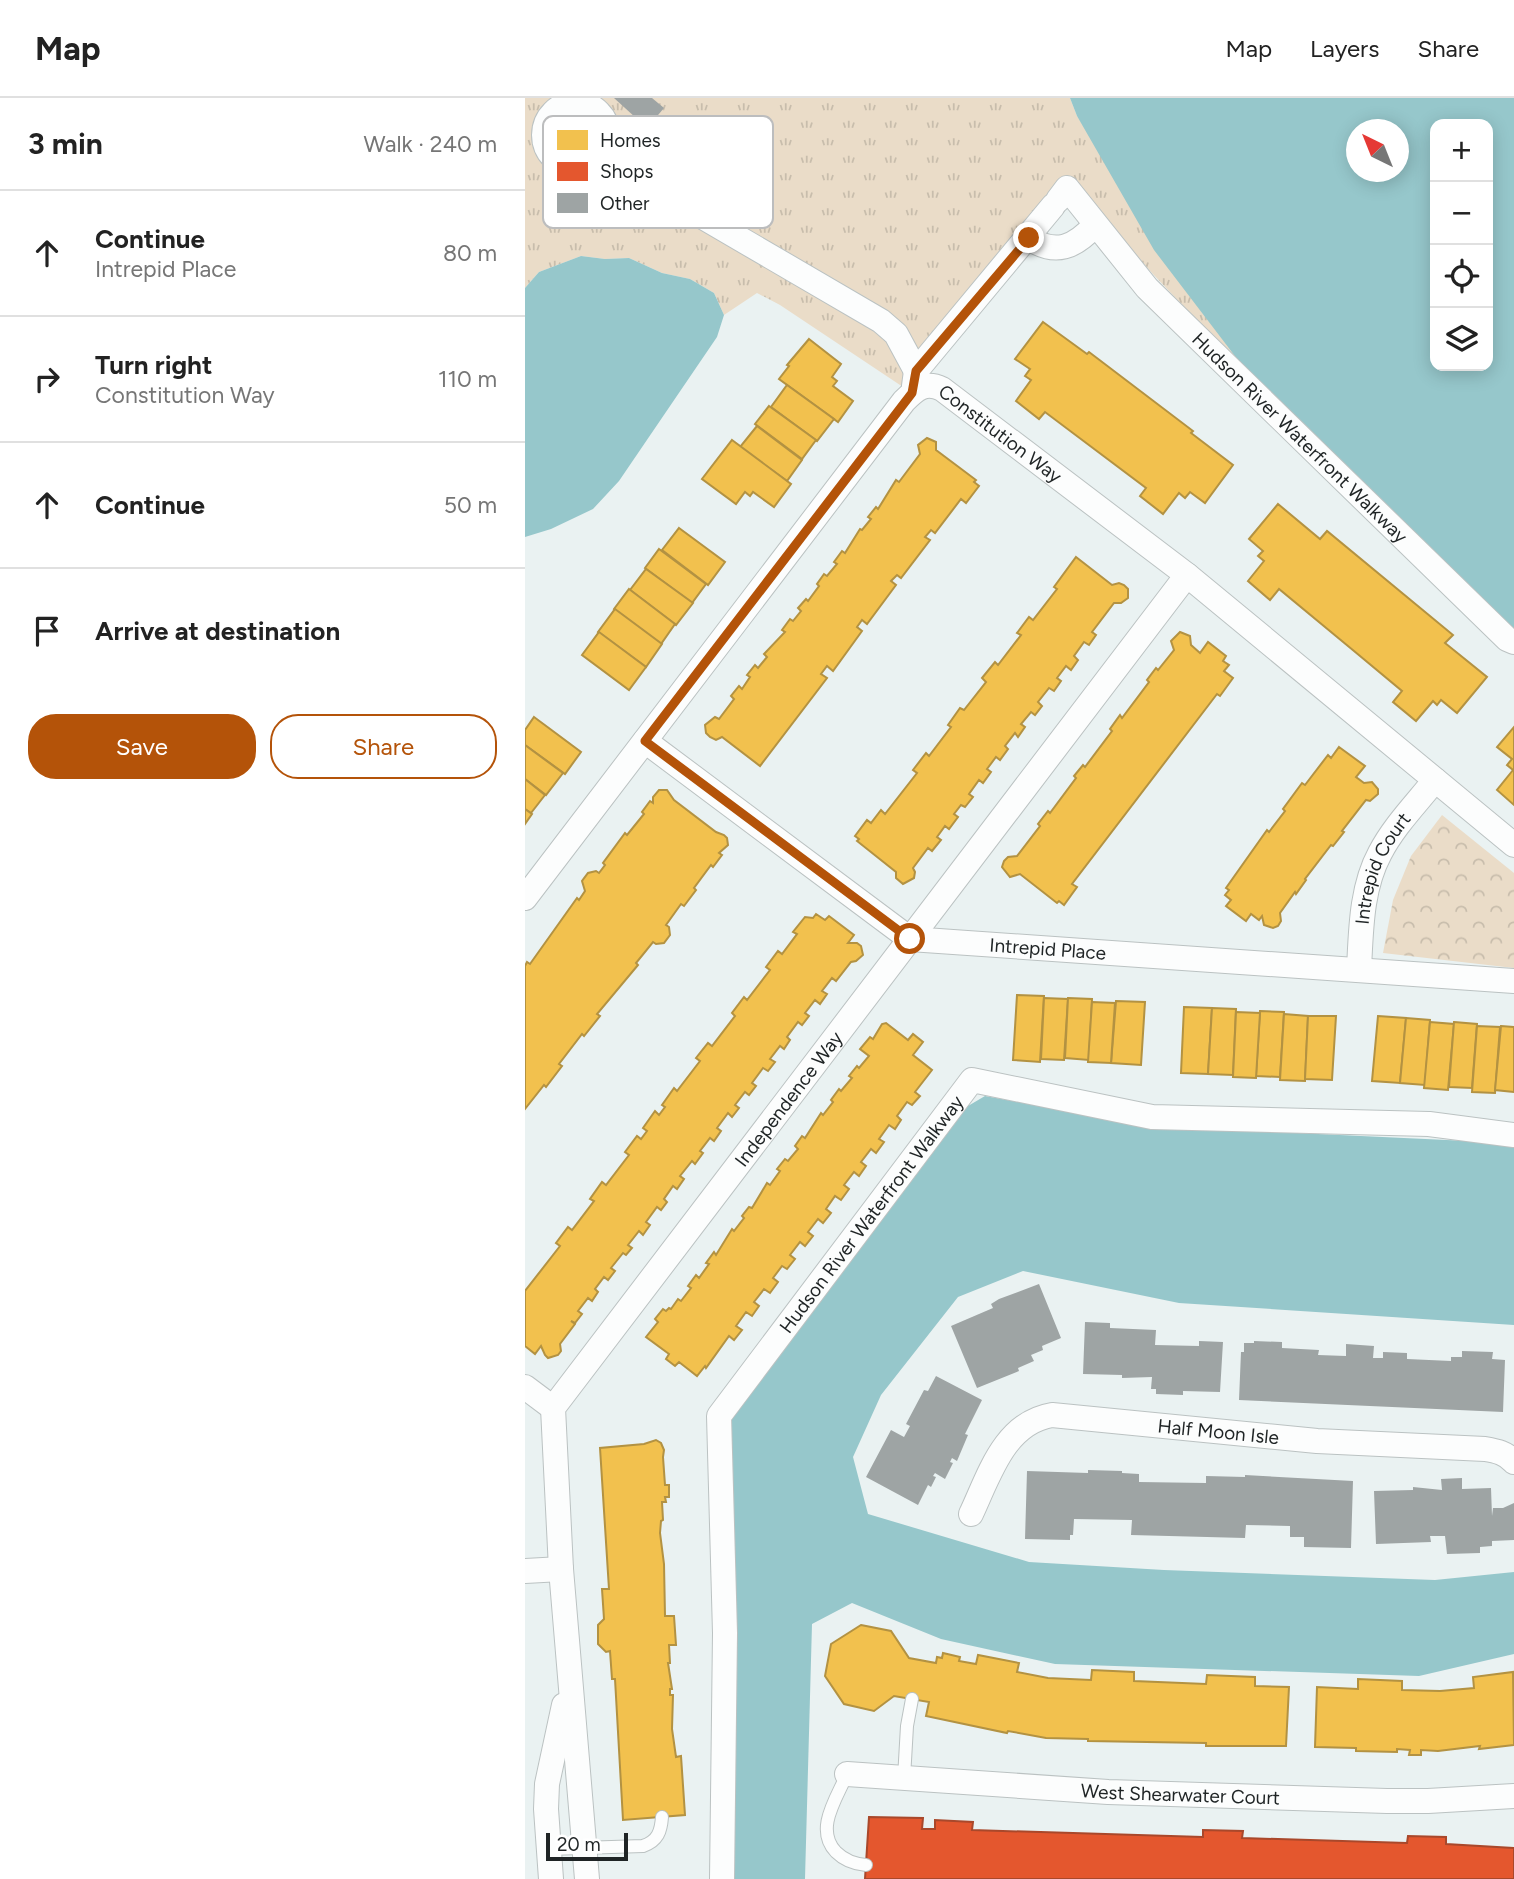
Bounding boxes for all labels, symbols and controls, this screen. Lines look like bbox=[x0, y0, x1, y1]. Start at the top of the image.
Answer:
text: Map bbox=[35, 29, 101, 68]
text: Map bbox=[1225, 34, 1272, 63]
text: Layers bbox=[1310, 34, 1379, 63]
text: Share bbox=[1417, 34, 1479, 63]
legend bbox=[543, 116, 773, 228]
north arrow bbox=[1346, 119, 1409, 182]
map controls bbox=[1430, 119, 1493, 371]
button: + bbox=[1430, 119, 1493, 182]
text: 3 min bbox=[28, 125, 103, 162]
text: Homes bbox=[600, 129, 661, 152]
text: Walk · 240 m bbox=[364, 130, 497, 158]
text: Shops bbox=[600, 160, 654, 183]
button: − bbox=[1430, 182, 1493, 245]
text: Other bbox=[600, 192, 650, 215]
route end bbox=[1013, 222, 1044, 253]
text: Continue bbox=[95, 223, 205, 255]
icon: ahead bbox=[28, 234, 66, 272]
text: 80 m bbox=[443, 239, 497, 267]
button: locate bbox=[1430, 245, 1493, 308]
text: Intrepid Place bbox=[95, 255, 236, 283]
button: layers bbox=[1430, 308, 1493, 371]
street label: Hudson River Waterfront Walkway bbox=[1187, 328, 1412, 548]
text: Turn right bbox=[95, 349, 212, 381]
icon: right bbox=[28, 360, 66, 398]
text: 110 m bbox=[438, 365, 497, 393]
street label: Constitution Way bbox=[934, 380, 1066, 488]
text: Constitution Way bbox=[95, 381, 275, 409]
icon: ahead bbox=[28, 486, 66, 524]
text: Continue bbox=[95, 489, 205, 521]
text: 50 m bbox=[444, 491, 497, 519]
icon: arrive bbox=[28, 612, 66, 650]
text: Arrive at destination bbox=[95, 615, 340, 647]
button: Save bbox=[28, 714, 256, 779]
button: Share bbox=[270, 714, 497, 779]
street label: Intrepid Court bbox=[1351, 808, 1415, 925]
route start bbox=[894, 923, 925, 954]
street label: Intrepid Place bbox=[989, 934, 1107, 965]
street label: Independence Way bbox=[730, 1027, 848, 1171]
street label: Hudson River Waterfront Walkway bbox=[775, 1091, 968, 1338]
street label: Half Moon Isle bbox=[1156, 1414, 1280, 1449]
street label: West Shearwater Court bbox=[1080, 1779, 1280, 1810]
scale bar bbox=[546, 1830, 628, 1862]
text: 20 m bbox=[557, 1833, 601, 1856]

